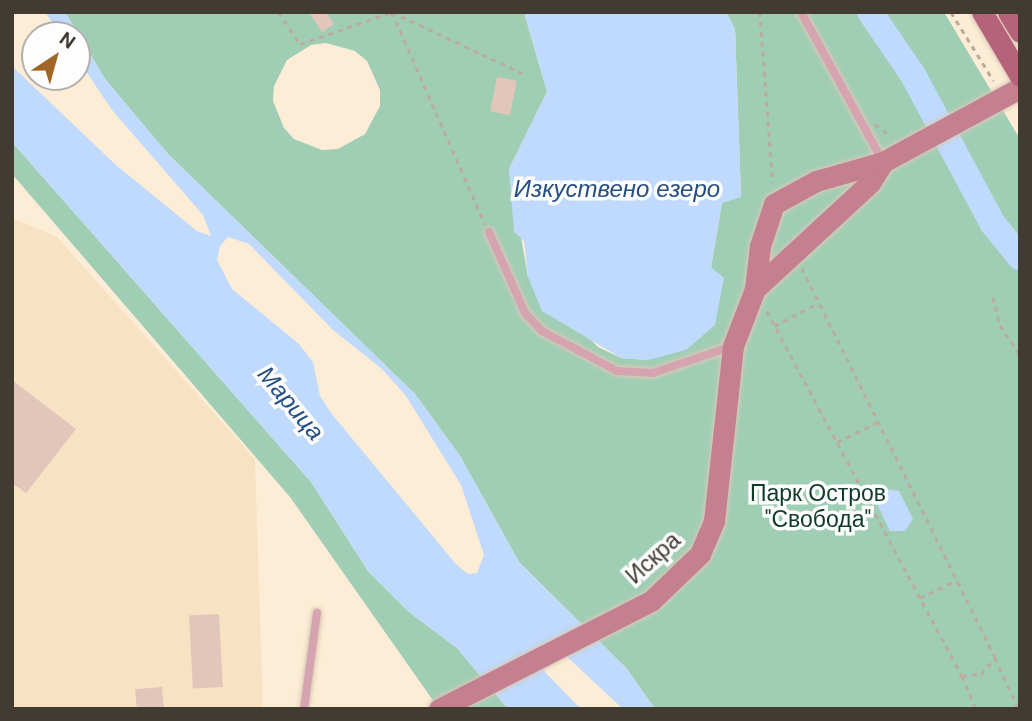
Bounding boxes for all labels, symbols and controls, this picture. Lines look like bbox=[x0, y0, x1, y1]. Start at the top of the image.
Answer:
north arrow bbox=[21, 21, 91, 91]
text: N bbox=[55, 26, 80, 54]
water label: Изкуствено езеро bbox=[514, 175, 720, 203]
water label: Марица bbox=[252, 360, 330, 446]
park label: Парк Остров "Свобода" bbox=[750, 479, 886, 533]
street label: Искра bbox=[620, 526, 686, 590]

